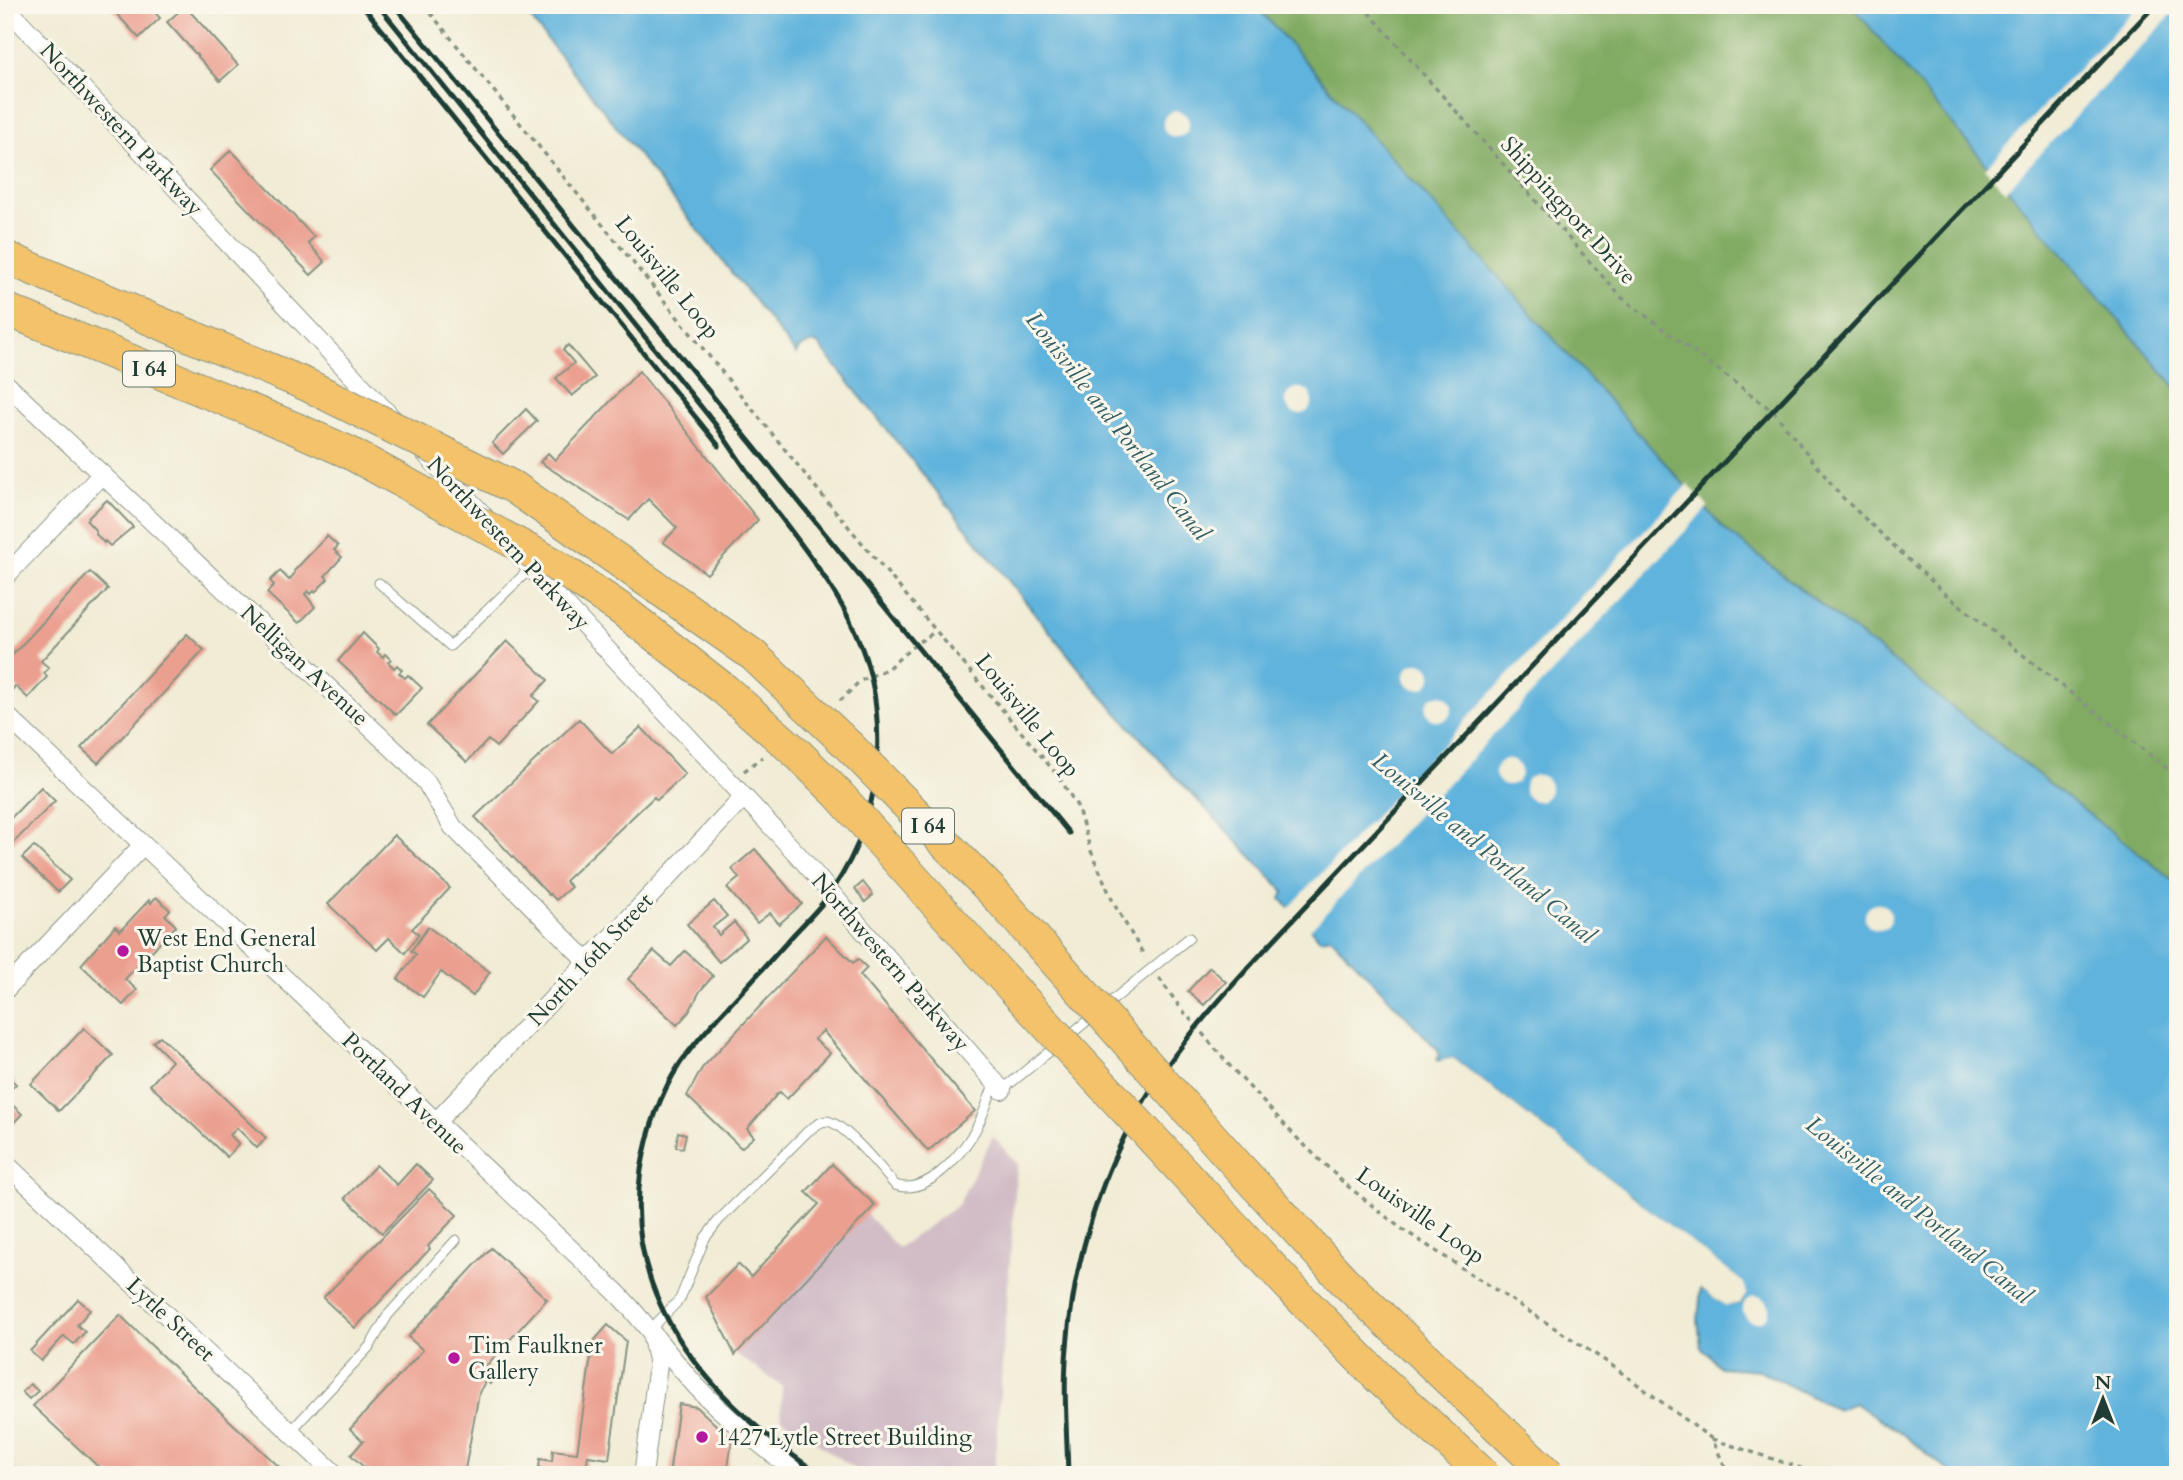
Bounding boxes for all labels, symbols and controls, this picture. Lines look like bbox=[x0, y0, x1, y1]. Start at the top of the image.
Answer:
street label: Northwestern Parkway bbox=[33, 36, 210, 223]
street label: Shippingport Drive bbox=[1494, 129, 1644, 291]
street label: Louisville Loop bbox=[608, 209, 727, 346]
water label: Louisville and Portland Canal bbox=[1018, 305, 1218, 549]
road number: I 64 bbox=[123, 352, 175, 386]
street label: Northwestern Parkway bbox=[420, 450, 597, 637]
street label: Nelligan Avenue bbox=[234, 598, 376, 733]
street label: Louisville Loop bbox=[968, 647, 1087, 784]
water label: Louisville and Portland Canal bbox=[1365, 745, 1604, 953]
road number: I 64 bbox=[902, 808, 954, 844]
street label: Northwestern Parkway bbox=[804, 866, 977, 1058]
street label: North 16th Street bbox=[521, 886, 660, 1033]
place label: West End General Baptist Church bbox=[136, 923, 316, 980]
marker: West End General Baptist Church bbox=[115, 943, 131, 959]
street label: Portland Avenue bbox=[335, 1025, 474, 1161]
water label: Louisville and Portland Canal bbox=[1798, 1109, 2040, 1313]
street label: Louisville Loop bbox=[1350, 1160, 1491, 1271]
street label: Lytle Street bbox=[119, 1270, 222, 1369]
place label: Tim Faulkner Gallery bbox=[468, 1330, 603, 1387]
marker: Tim Faulkner Gallery bbox=[446, 1350, 462, 1366]
north arrow bbox=[2068, 1364, 2138, 1434]
text: N bbox=[2095, 1370, 2112, 1396]
place label: 1427 Lytle Street Building bbox=[716, 1422, 972, 1453]
marker: 1427 Lytle Street Building bbox=[694, 1429, 710, 1445]

